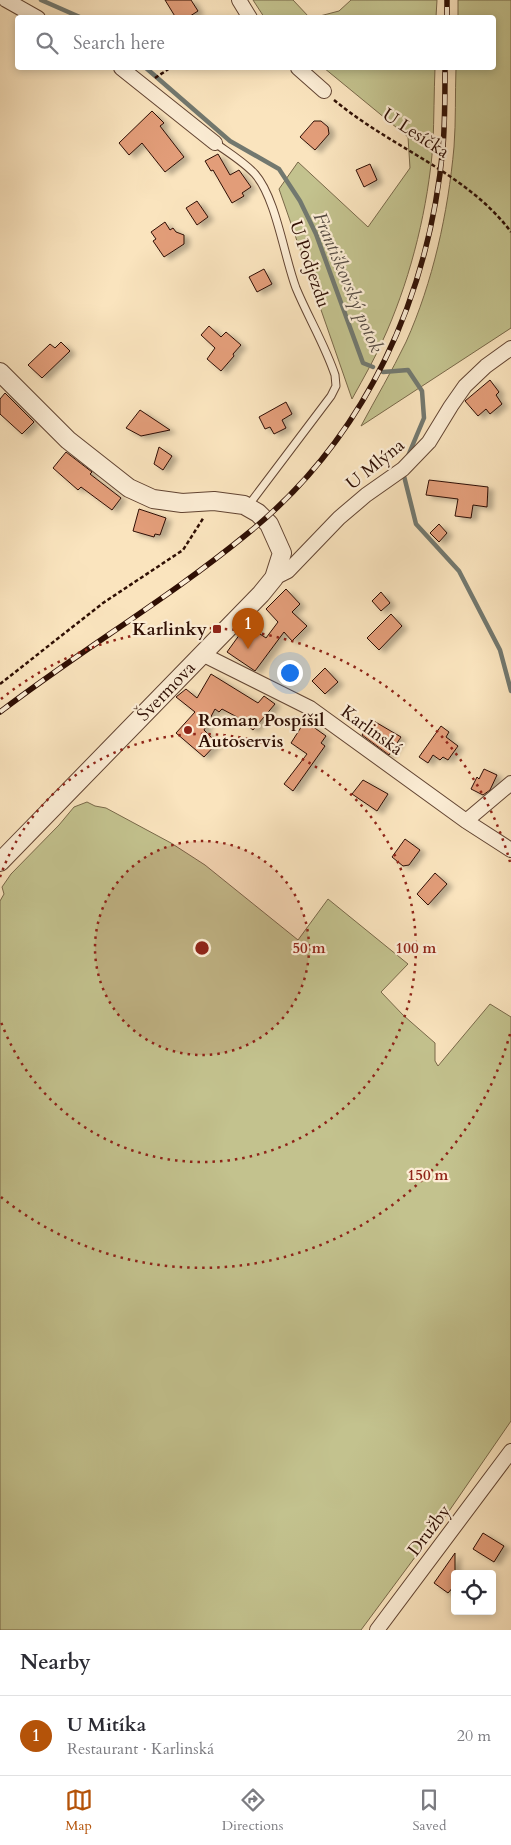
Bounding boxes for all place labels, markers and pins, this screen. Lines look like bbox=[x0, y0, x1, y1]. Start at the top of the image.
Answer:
pin: 1 bbox=[232, 608, 264, 649]
place label: Karlinky bbox=[132, 617, 208, 642]
marker: Karlinky bbox=[211, 623, 223, 635]
place label: Roman Pospíšil Autoservis bbox=[198, 708, 325, 754]
marker: Roman Pospíšil Autoservis bbox=[182, 724, 194, 736]
centre of rings bbox=[193, 939, 211, 957]

